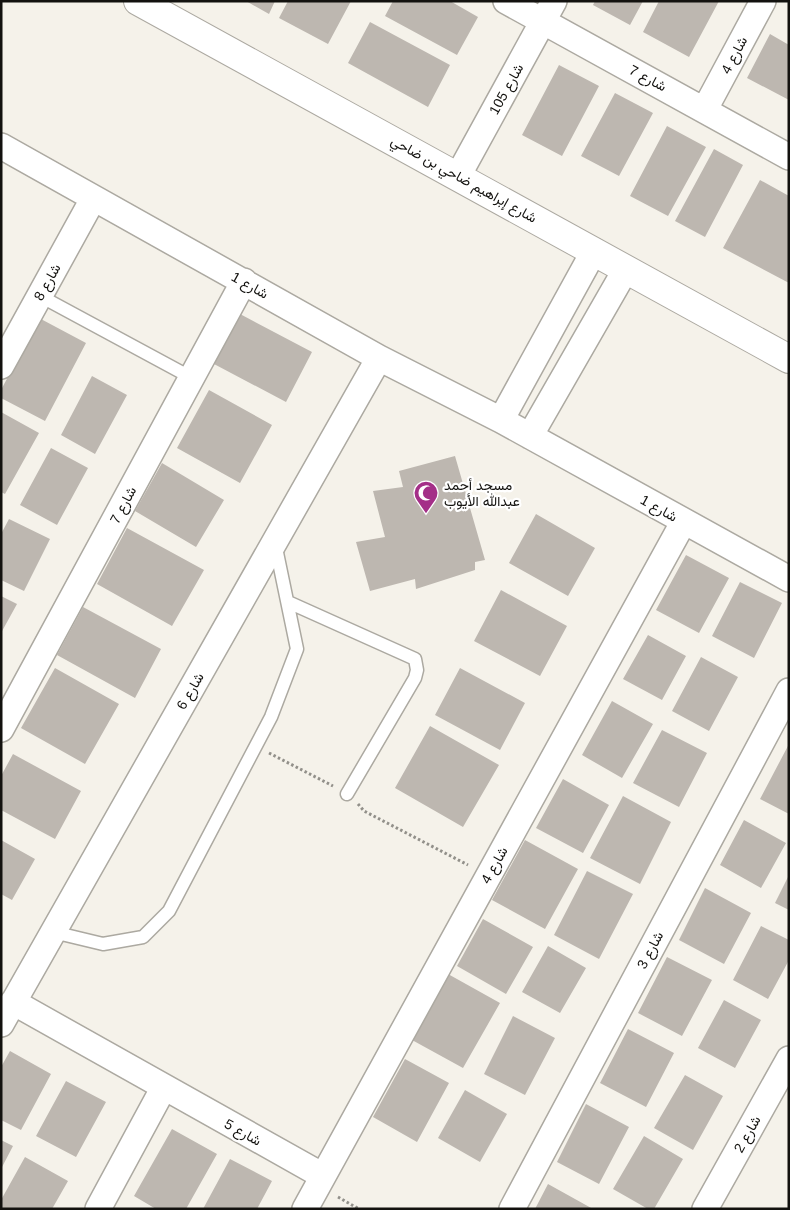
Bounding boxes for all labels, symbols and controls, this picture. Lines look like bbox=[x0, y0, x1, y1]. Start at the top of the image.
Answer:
street label: شارع 4 bbox=[718, 34, 753, 78]
street label: شارع 105 bbox=[486, 61, 529, 119]
street label: شارع 7 bbox=[625, 62, 669, 97]
street label: شارع إبراهيم ضاحي بن ضاحي bbox=[386, 132, 540, 229]
street label: شارع 8 bbox=[30, 261, 66, 305]
street label: شارع 1 bbox=[227, 268, 271, 304]
place label: مسجد أحمد عبدالله الأيوب bbox=[444, 477, 520, 510]
mosque icon: مسجد أحمد عبدالله الأيوب bbox=[413, 480, 439, 514]
street label: شارع 7 bbox=[107, 484, 142, 528]
street label: شارع 1 bbox=[636, 491, 680, 527]
street label: شارع 6 bbox=[173, 670, 209, 714]
street label: شارع 4 bbox=[477, 844, 513, 888]
street label: شارع 3 bbox=[634, 929, 669, 973]
street label: شارع 2 bbox=[730, 1113, 766, 1157]
street label: شارع 5 bbox=[220, 1115, 264, 1151]

